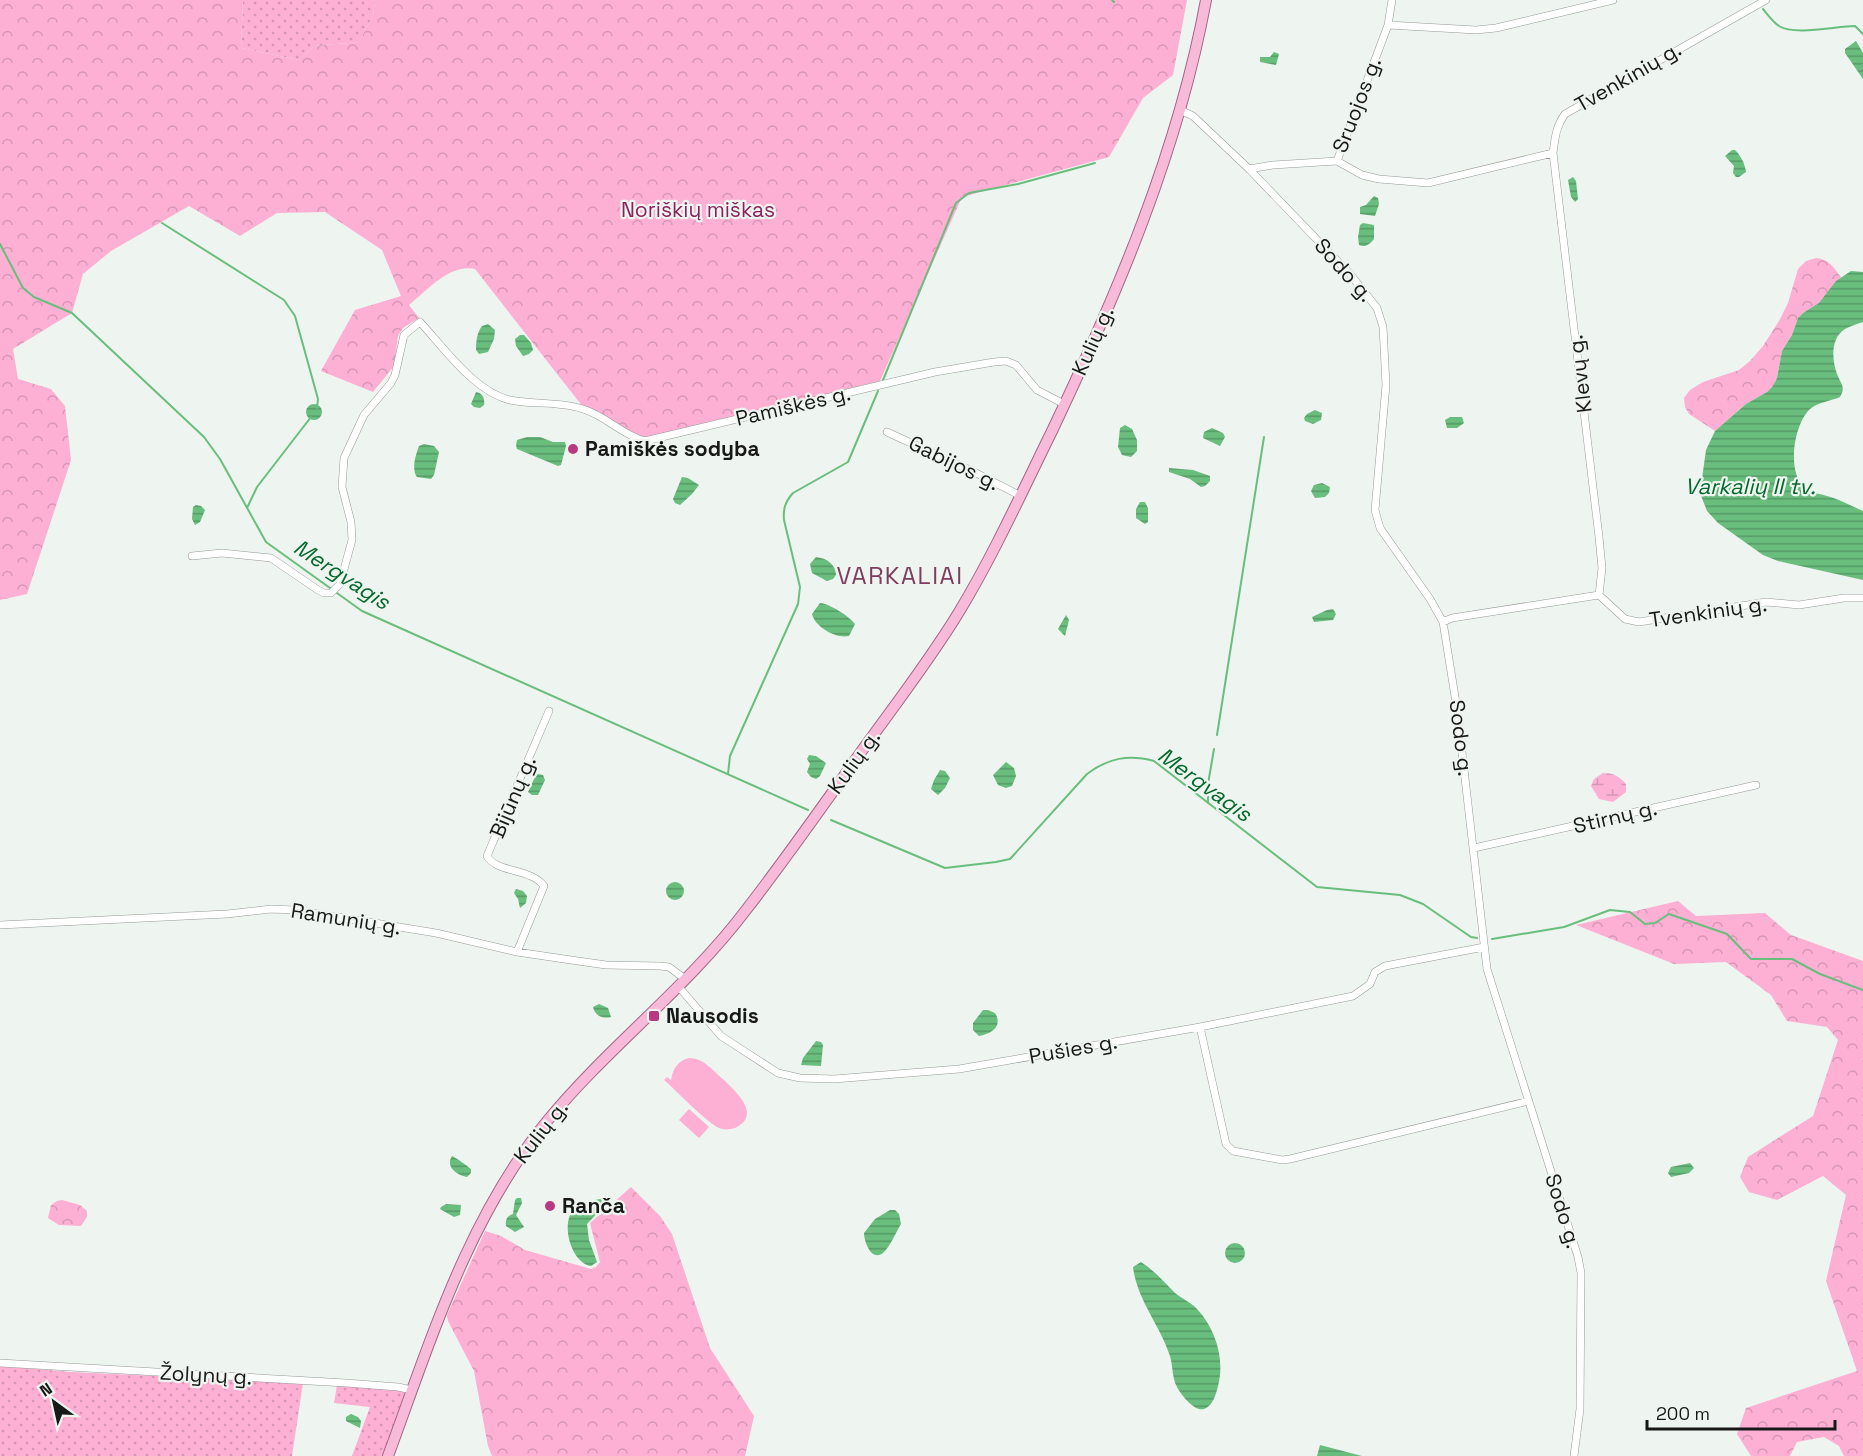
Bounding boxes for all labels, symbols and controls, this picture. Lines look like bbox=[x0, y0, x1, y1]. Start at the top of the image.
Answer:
street label: Tvenkinių g. bbox=[1570, 35, 1686, 118]
street label: Sruojos g. bbox=[1326, 53, 1387, 156]
park label: Noriškių miškas bbox=[621, 196, 775, 223]
street label: Sodo g. bbox=[1309, 232, 1380, 307]
street label: Kulių g. bbox=[1065, 302, 1120, 380]
street label: Klevų g. bbox=[1561, 334, 1598, 415]
street label: Pamiškės g. bbox=[733, 379, 853, 432]
street label: Gabijos g. bbox=[904, 429, 1004, 496]
place label: Pamiškės sodyba bbox=[585, 435, 760, 462]
marker: Pamiškės sodyba bbox=[566, 442, 580, 456]
water label: Varkalių II tv. bbox=[1685, 472, 1815, 500]
water label: Mergvagis bbox=[289, 533, 397, 616]
district label: VARKALIAI bbox=[836, 560, 964, 591]
street label: Tvenkinių g. bbox=[1647, 590, 1769, 633]
street label: Sodo g. bbox=[1443, 698, 1480, 778]
street label: Kulių g. bbox=[821, 724, 886, 799]
water label: Mergvagis bbox=[1153, 741, 1258, 828]
street label: Bijūnų g. bbox=[483, 752, 542, 842]
street label: Stirnų g. bbox=[1570, 794, 1660, 839]
street label: Ramunių g. bbox=[289, 896, 403, 941]
place label: Nausodis bbox=[666, 1002, 759, 1029]
marker: Nausodis bbox=[647, 1009, 661, 1023]
street label: Pušies g. bbox=[1027, 1027, 1119, 1070]
street label: Kulių g. bbox=[508, 1095, 574, 1169]
street label: Sodo g. bbox=[1539, 1170, 1588, 1251]
place label: Ranča bbox=[562, 1192, 625, 1219]
marker: Ranča bbox=[543, 1199, 557, 1213]
street label: Žolynų g. bbox=[159, 1359, 253, 1390]
north arrow bbox=[24, 1372, 84, 1432]
text: N bbox=[36, 1378, 56, 1402]
scale bar bbox=[1647, 1393, 1834, 1431]
text: 200 m bbox=[1656, 1402, 1710, 1425]

